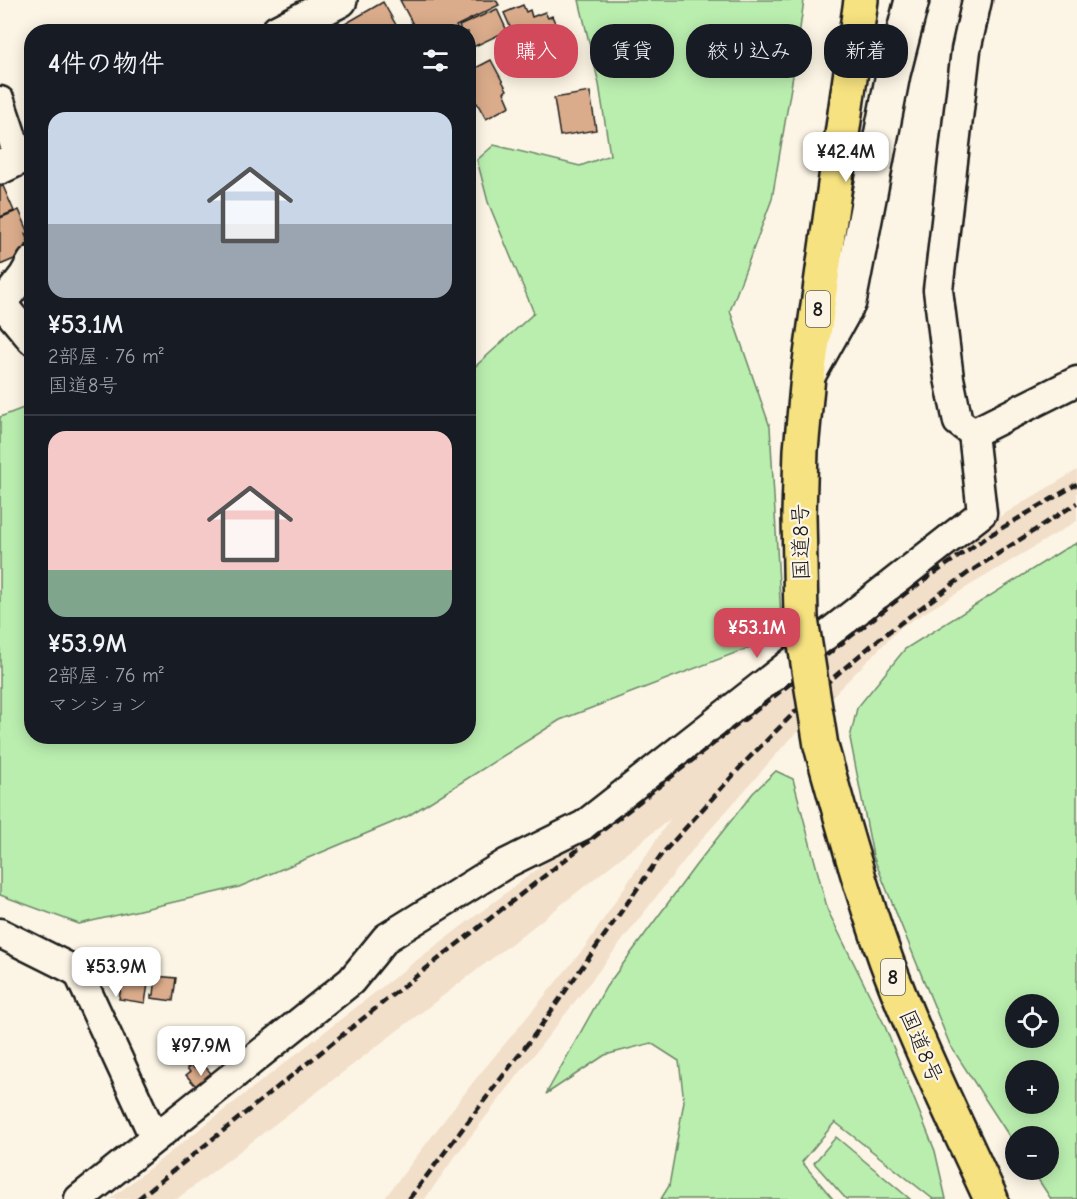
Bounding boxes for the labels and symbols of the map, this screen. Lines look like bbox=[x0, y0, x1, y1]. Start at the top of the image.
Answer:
pin: ¥42.4M bbox=[797, 132, 895, 183]
road number: 8 bbox=[806, 291, 830, 327]
street label: 国道8号 bbox=[787, 503, 815, 581]
pin: ¥53.1M bbox=[708, 608, 806, 659]
pin: ¥53.9M bbox=[67, 947, 165, 998]
road number: 8 bbox=[881, 959, 905, 995]
street label: 国道8号 bbox=[894, 1006, 948, 1087]
pin: ¥97.9M bbox=[152, 1026, 250, 1077]

